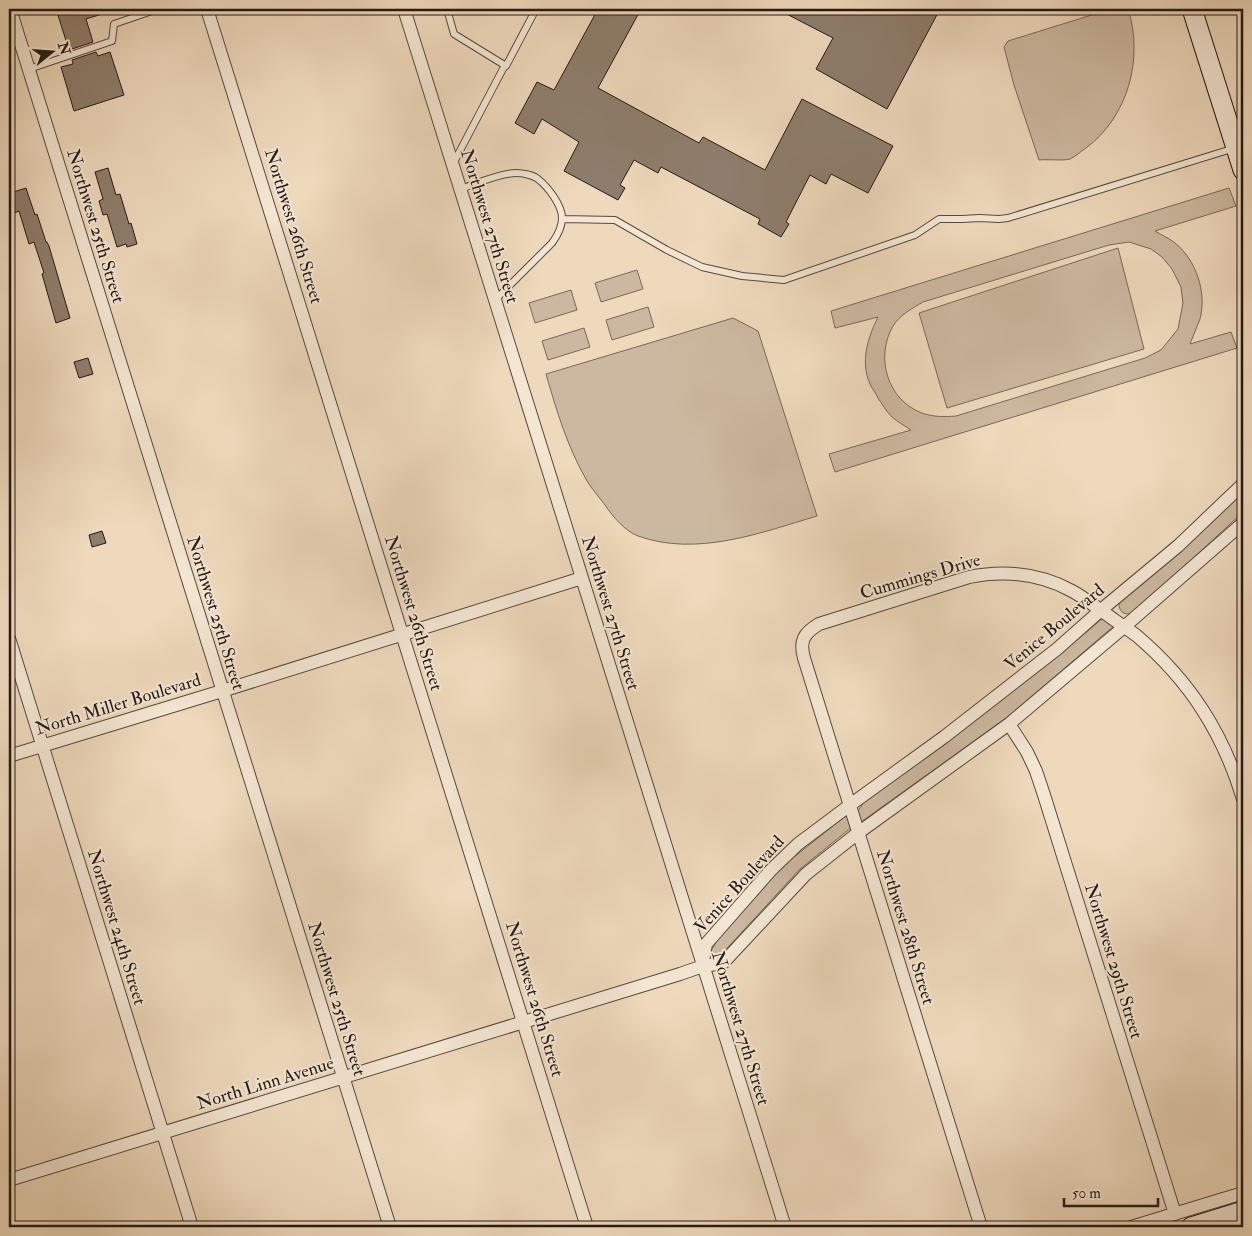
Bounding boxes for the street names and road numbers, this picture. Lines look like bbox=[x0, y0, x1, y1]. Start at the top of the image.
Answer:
street label: Northwest 25th Street bbox=[61, 146, 130, 306]
street label: Northwest 26th Street bbox=[259, 146, 328, 307]
street label: Northwest 27th Street bbox=[455, 146, 524, 306]
street label: Northwest 25th Street bbox=[181, 533, 250, 693]
street label: Northwest 26th Street bbox=[379, 533, 448, 694]
street label: Northwest 27th Street bbox=[576, 533, 645, 693]
street label: Cummings Drive bbox=[857, 548, 984, 605]
street label: Venice Boulevard bbox=[1000, 579, 1109, 676]
street label: North Miller Boulevard bbox=[33, 668, 204, 741]
street label: Venice Boulevard bbox=[689, 831, 789, 938]
street label: Northwest 24th Street bbox=[82, 846, 151, 1008]
street label: Northwest 28th Street bbox=[871, 847, 940, 1007]
street label: Northwest 29th Street bbox=[1079, 881, 1148, 1042]
street label: Northwest 25th Street bbox=[302, 919, 371, 1079]
street label: Northwest 26th Street bbox=[500, 919, 569, 1080]
street label: Northwest 27th Street bbox=[706, 948, 775, 1108]
street label: North Linn Avenue bbox=[194, 1052, 337, 1115]

